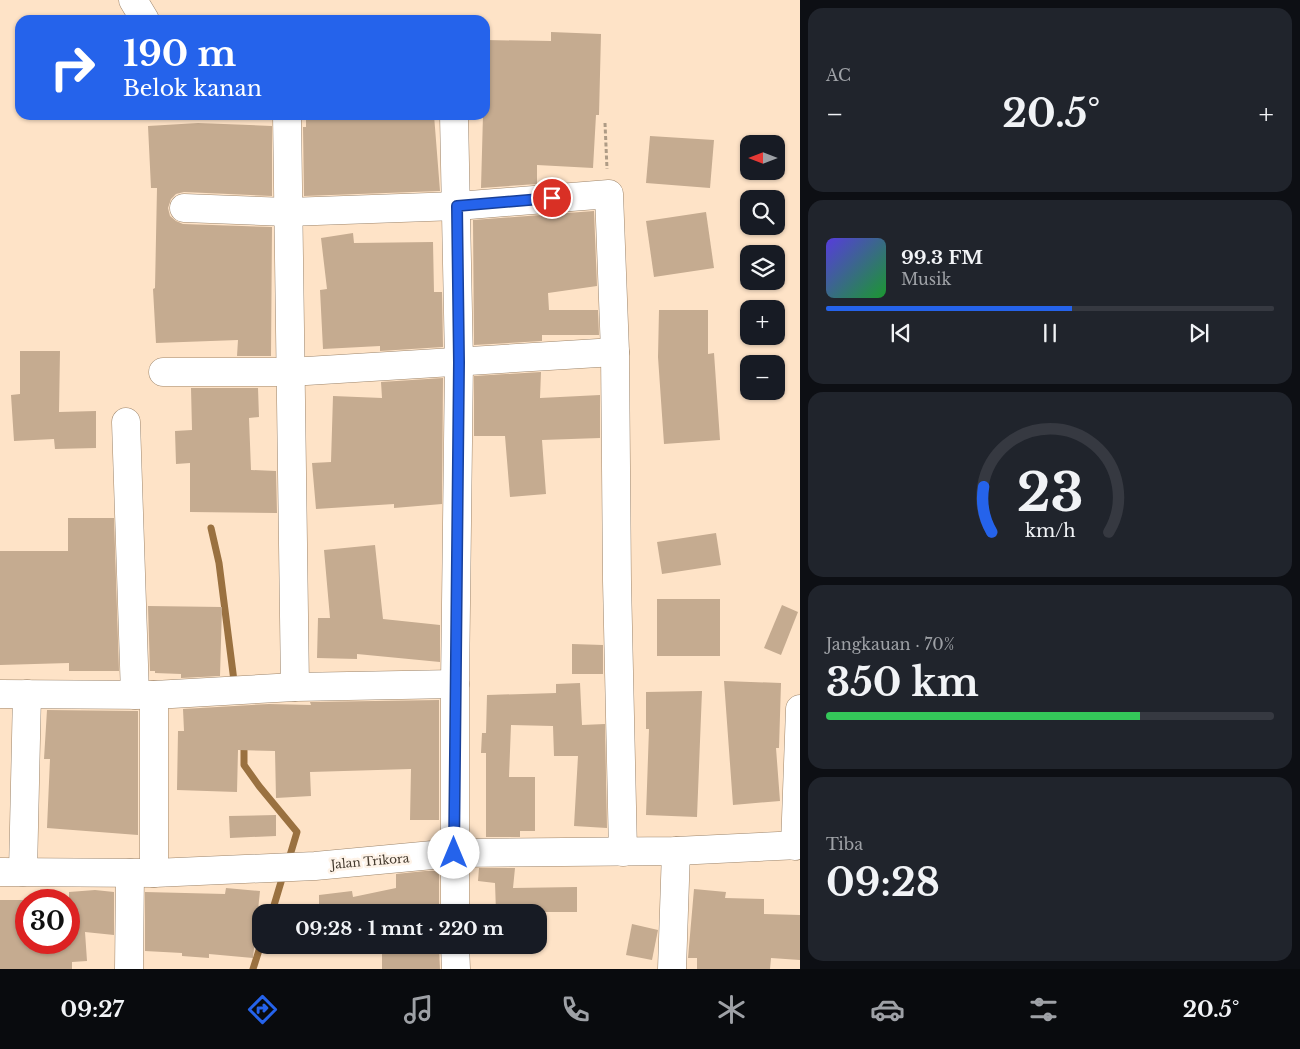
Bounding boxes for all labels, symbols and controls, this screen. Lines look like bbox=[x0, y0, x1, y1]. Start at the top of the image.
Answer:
text: 190 m bbox=[123, 32, 236, 75]
icon: right bbox=[40, 35, 105, 100]
text: AC bbox=[826, 65, 851, 85]
text: Belok kanan bbox=[123, 75, 262, 102]
text: 20.5° bbox=[1002, 90, 1100, 137]
text: − bbox=[826, 97, 844, 132]
text: + bbox=[1259, 97, 1274, 132]
north arrow bbox=[740, 135, 785, 180]
map controls bbox=[740, 135, 785, 400]
pin bbox=[531, 177, 573, 219]
icon: arrive bbox=[538, 184, 566, 212]
button: search bbox=[740, 190, 785, 235]
button: layers bbox=[740, 245, 785, 290]
text: 99.3 FM bbox=[901, 246, 983, 269]
text: Musik bbox=[901, 269, 951, 289]
button: + bbox=[740, 300, 785, 345]
icon: previous bbox=[887, 319, 915, 347]
icon: pause bbox=[1036, 319, 1064, 347]
icon: next bbox=[1185, 319, 1213, 347]
button: − bbox=[740, 355, 785, 400]
text: 23 bbox=[1017, 461, 1083, 525]
text: km/h bbox=[1025, 520, 1075, 542]
text: Jangkauan · 70% bbox=[826, 634, 955, 654]
text: 350 km bbox=[826, 659, 979, 706]
position arrow bbox=[427, 826, 479, 878]
text: Tiba bbox=[826, 834, 863, 854]
street label: Jalan Trikora bbox=[328, 850, 410, 872]
text: 09:28 bbox=[826, 859, 940, 906]
speed limit sign: 30 bbox=[15, 889, 80, 954]
text: 09:28 · 1 mnt · 220 m bbox=[295, 917, 504, 940]
icon: directions bbox=[245, 992, 280, 1027]
icon: music bbox=[401, 992, 436, 1027]
icon: phone bbox=[558, 992, 593, 1027]
icon: climate bbox=[714, 992, 749, 1027]
icon: car bbox=[870, 992, 905, 1027]
icon: filters bbox=[1026, 992, 1061, 1027]
text: 09:27 bbox=[61, 996, 124, 1023]
text: 20.5° bbox=[1183, 996, 1239, 1023]

